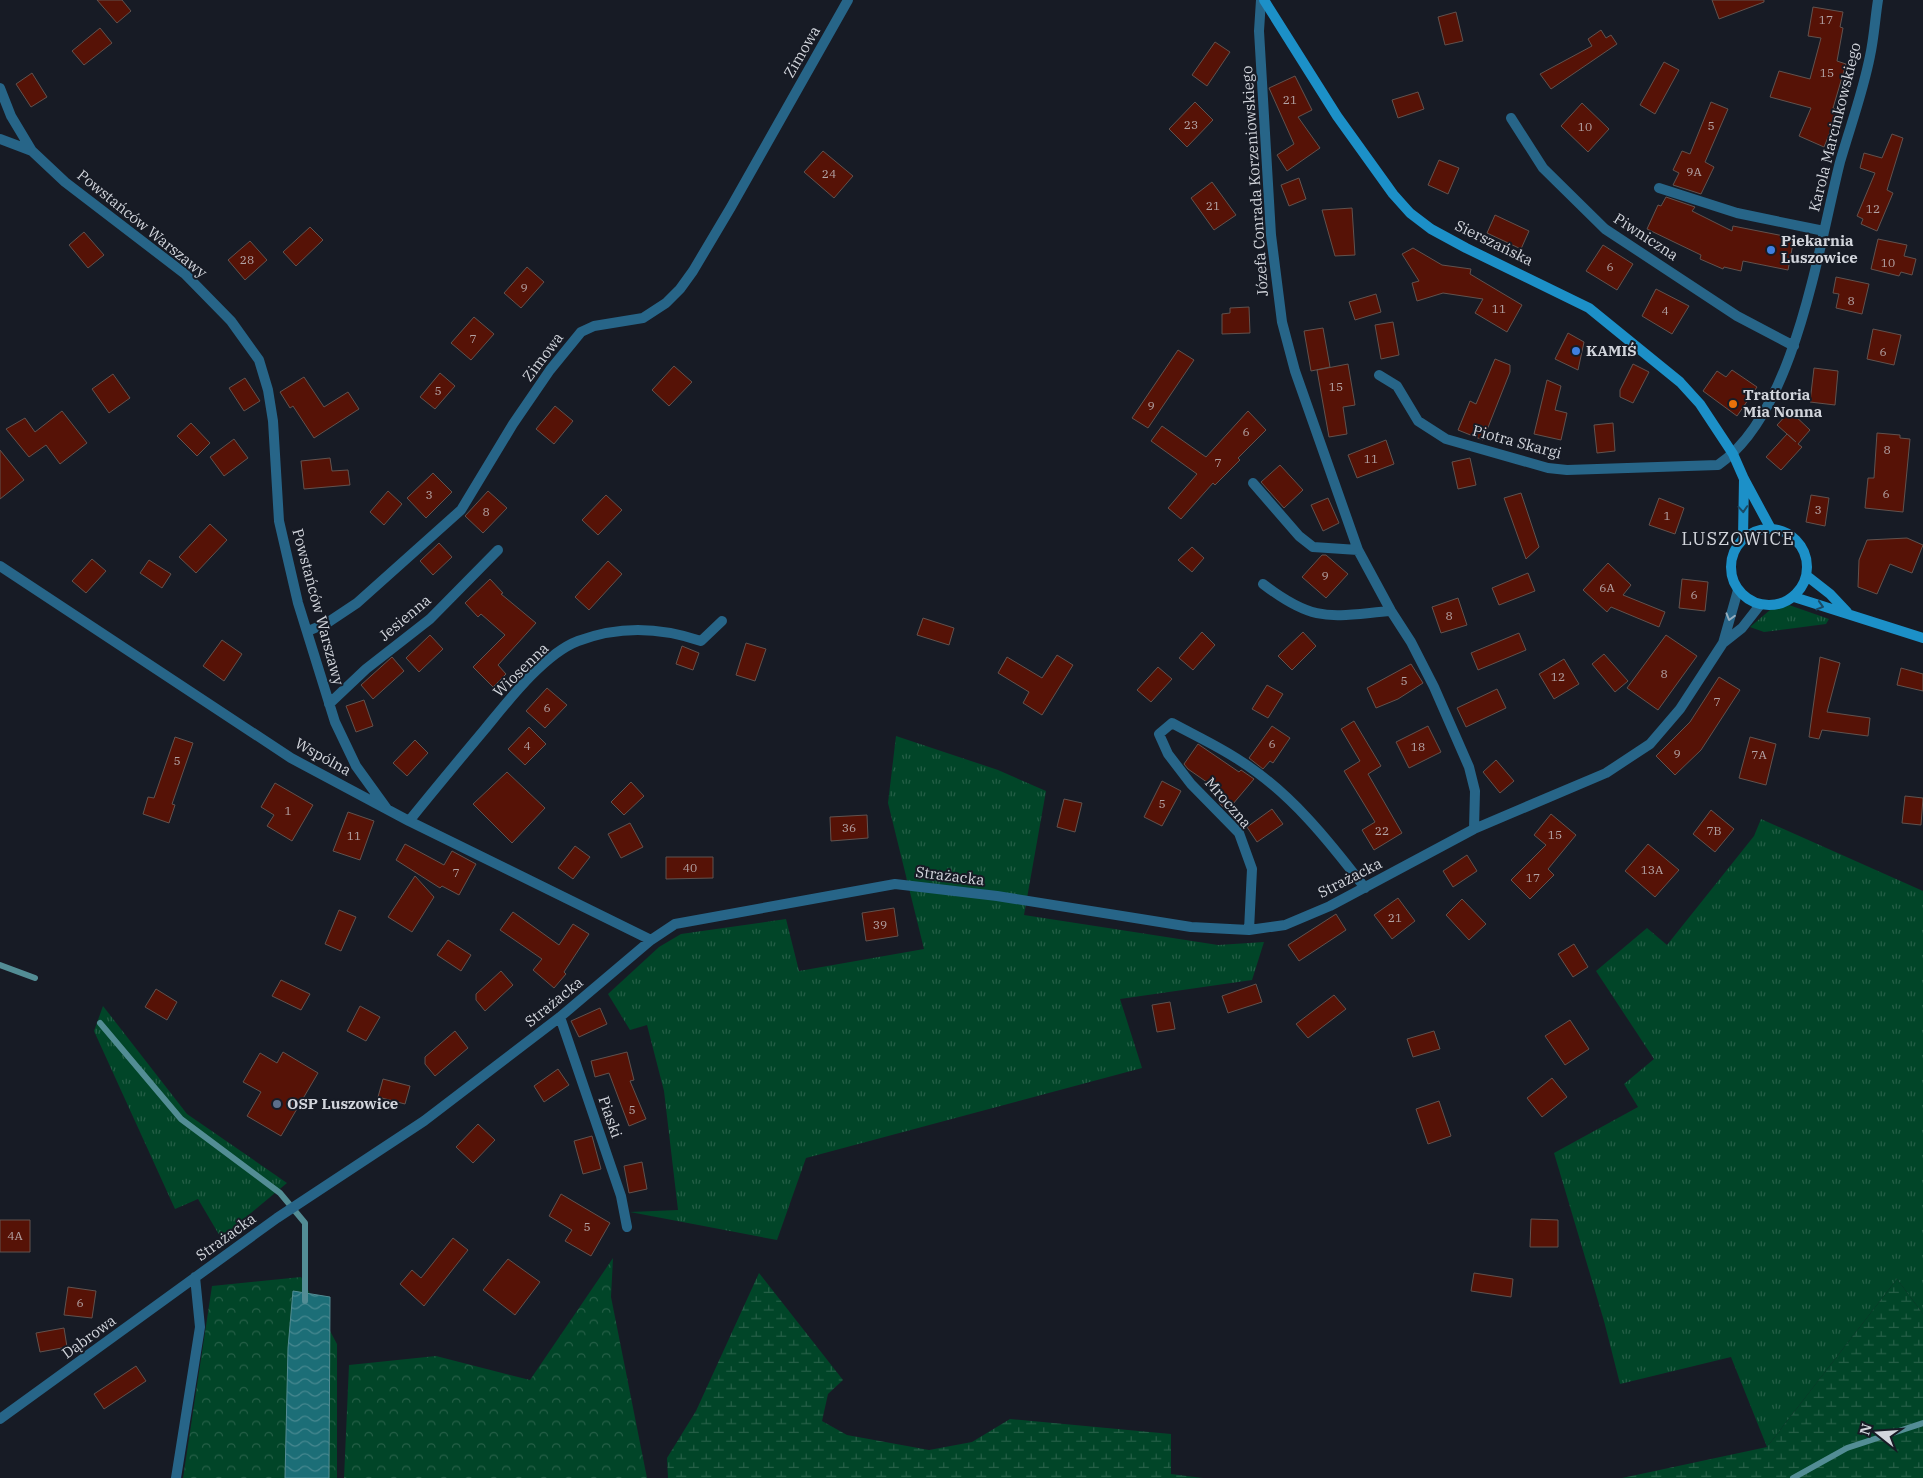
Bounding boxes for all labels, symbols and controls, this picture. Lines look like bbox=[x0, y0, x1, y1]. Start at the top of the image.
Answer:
house number: 17 bbox=[1819, 12, 1833, 27]
street label: Zimowa bbox=[779, 22, 824, 81]
street label: Karola Marcinkowskiego bbox=[1804, 40, 1865, 213]
street label: Józefa Conrada Korzeniowskiego bbox=[1237, 65, 1272, 297]
house number: 15 bbox=[1820, 65, 1834, 80]
house number: 21 bbox=[1283, 92, 1297, 107]
house number: 23 bbox=[1184, 117, 1198, 132]
house number: 5 bbox=[1707, 118, 1715, 133]
house number: 10 bbox=[1578, 119, 1592, 134]
house number: 9A bbox=[1686, 164, 1702, 179]
street label: Powstańców Warszawy bbox=[74, 165, 211, 282]
house number: 24 bbox=[822, 166, 836, 181]
house number: 21 bbox=[1206, 198, 1220, 213]
house number: 12 bbox=[1866, 201, 1880, 216]
street label: Piwniczna bbox=[1610, 209, 1682, 264]
street label: Sierszańska bbox=[1452, 215, 1537, 270]
place label: Piekarnia Luszowice bbox=[1781, 231, 1858, 267]
marker: Piekarnia Luszowice bbox=[1765, 244, 1777, 256]
house number: 28 bbox=[240, 252, 254, 267]
house number: 10 bbox=[1881, 255, 1895, 270]
house number: 6 bbox=[1606, 259, 1614, 274]
house number: 9 bbox=[520, 280, 528, 295]
house number: 8 bbox=[1847, 293, 1855, 308]
house number: 11 bbox=[1492, 301, 1506, 316]
house number: 4 bbox=[1661, 303, 1669, 318]
street label: Zimowa bbox=[518, 328, 567, 385]
house number: 7 bbox=[469, 331, 477, 346]
place label: KAMIŚ bbox=[1586, 341, 1637, 360]
house number: 6 bbox=[1879, 344, 1887, 359]
marker: KAMIŚ bbox=[1570, 345, 1582, 357]
house number: 15 bbox=[1329, 379, 1343, 394]
house number: 5 bbox=[434, 383, 442, 398]
place label: Trattoria Mia Nonna bbox=[1743, 385, 1823, 421]
house number: 9 bbox=[1147, 398, 1155, 413]
marker: Trattoria Mia Nonna bbox=[1727, 398, 1739, 410]
street label: Piotra Skargi bbox=[1470, 421, 1564, 463]
house number: 6 bbox=[1242, 424, 1250, 439]
house number: 8 bbox=[1883, 442, 1891, 457]
house number: 11 bbox=[1364, 451, 1378, 466]
house number: 7 bbox=[1214, 455, 1222, 470]
house number: 6 bbox=[1882, 486, 1890, 501]
house number: 3 bbox=[425, 487, 433, 502]
house number: 3 bbox=[1814, 502, 1822, 517]
house number: 8 bbox=[482, 504, 490, 519]
one-way arrow bbox=[1738, 505, 1749, 513]
house number: 1 bbox=[1663, 508, 1671, 523]
street label: Powstańców Warszawy bbox=[288, 526, 349, 687]
district label: LUSZOWICE bbox=[1681, 527, 1795, 550]
house number: 9 bbox=[1321, 568, 1329, 583]
house number: 6A bbox=[1599, 580, 1615, 595]
house number: 6 bbox=[1690, 587, 1698, 602]
street label: Jesienna bbox=[375, 590, 435, 645]
one-way arrow bbox=[1815, 600, 1824, 610]
house number: 8 bbox=[1445, 608, 1453, 623]
one-way arrow bbox=[1725, 612, 1736, 621]
street label: Wiosenna bbox=[489, 638, 553, 701]
house number: 8 bbox=[1660, 666, 1668, 681]
house number: 12 bbox=[1551, 669, 1565, 684]
house number: 5 bbox=[1400, 673, 1408, 688]
house number: 7 bbox=[1713, 694, 1721, 709]
house number: 6 bbox=[543, 700, 551, 715]
street label: Wspólna bbox=[292, 733, 355, 780]
house number: 6 bbox=[1268, 736, 1276, 751]
house number: 4 bbox=[523, 738, 531, 753]
house number: 18 bbox=[1411, 739, 1425, 754]
house number: 9 bbox=[1673, 746, 1681, 761]
house number: 7A bbox=[1751, 747, 1767, 762]
house number: 5 bbox=[173, 753, 181, 768]
street label: Mroczna bbox=[1201, 773, 1256, 832]
house number: 5 bbox=[1158, 796, 1166, 811]
house number: 1 bbox=[284, 803, 292, 818]
house number: 36 bbox=[842, 820, 856, 835]
house number: 22 bbox=[1375, 823, 1389, 838]
house number: 7B bbox=[1706, 823, 1722, 838]
house number: 15 bbox=[1548, 827, 1562, 842]
house number: 11 bbox=[347, 828, 361, 843]
street label: Strażacka bbox=[1315, 853, 1385, 902]
house number: 40 bbox=[683, 860, 697, 875]
street label: Strażacka bbox=[914, 862, 986, 889]
house number: 13A bbox=[1641, 862, 1664, 877]
house number: 7 bbox=[452, 865, 460, 880]
house number: 17 bbox=[1526, 870, 1540, 885]
house number: 21 bbox=[1388, 910, 1402, 925]
house number: 39 bbox=[873, 917, 887, 932]
street label: Strażacka bbox=[521, 972, 587, 1031]
street label: Piaski bbox=[594, 1093, 627, 1141]
place label: OSP Luszowice bbox=[287, 1094, 398, 1113]
marker: OSP Luszowice bbox=[271, 1098, 283, 1110]
house number: 5 bbox=[628, 1102, 636, 1117]
street label: Strażacka bbox=[192, 1208, 259, 1265]
house number: 5 bbox=[583, 1219, 591, 1234]
house number: 4A bbox=[7, 1228, 23, 1243]
house number: 6 bbox=[76, 1295, 84, 1310]
street label: Dąbrowa bbox=[58, 1311, 119, 1363]
north arrow bbox=[1853, 1408, 1903, 1458]
text: N bbox=[1855, 1421, 1876, 1437]

